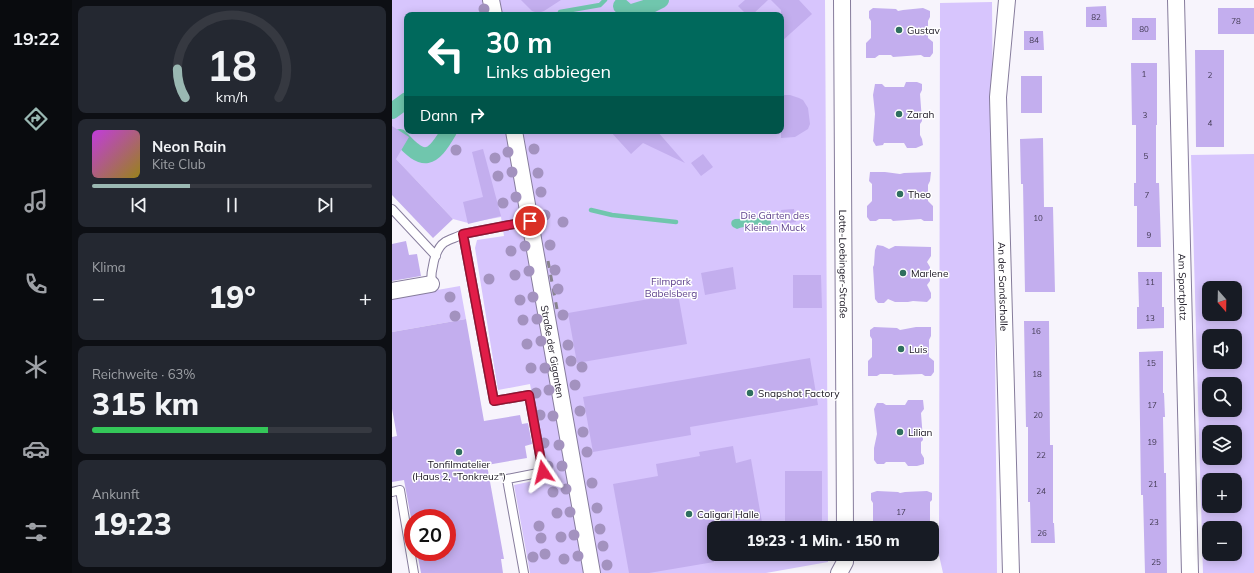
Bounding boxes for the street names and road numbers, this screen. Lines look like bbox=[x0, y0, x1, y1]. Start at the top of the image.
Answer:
street label: Lotte-Loebinger-Straße bbox=[837, 210, 850, 318]
street label: An der Sandscholle bbox=[995, 242, 1011, 331]
street label: Am Sportplatz bbox=[1176, 253, 1190, 321]
street label: Straße der Giganten bbox=[538, 304, 568, 399]

